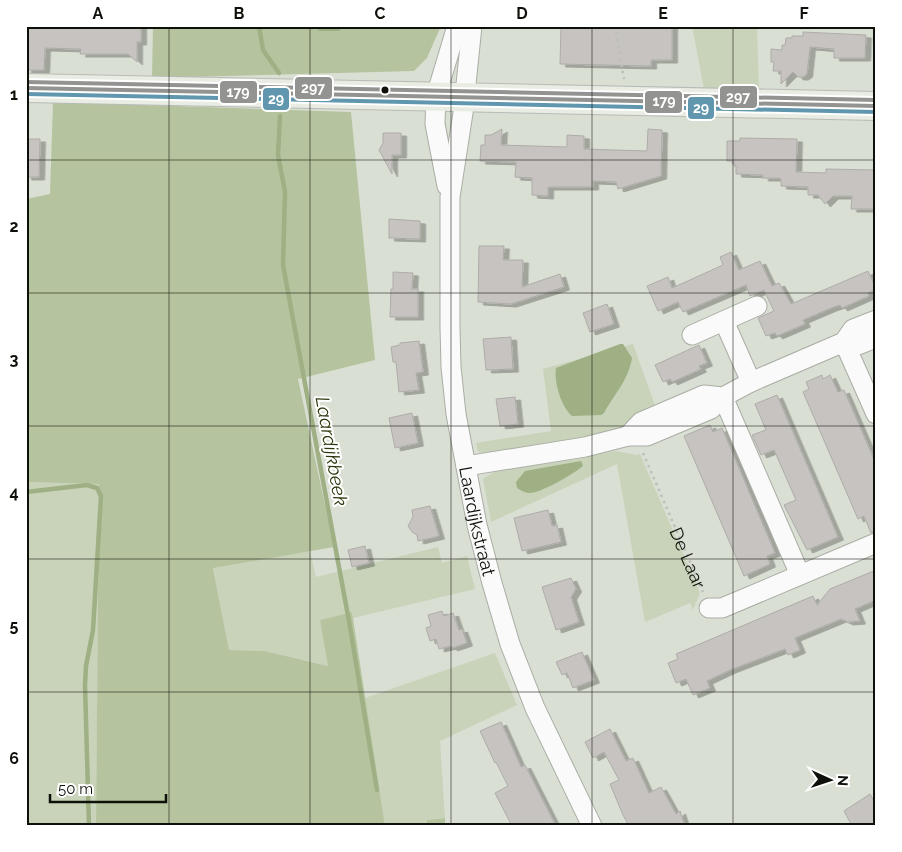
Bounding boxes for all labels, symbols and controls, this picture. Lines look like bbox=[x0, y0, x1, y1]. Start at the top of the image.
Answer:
text: A bbox=[93, 4, 104, 23]
text: B bbox=[234, 4, 245, 23]
text: C bbox=[375, 4, 386, 23]
text: D bbox=[516, 4, 528, 23]
text: E bbox=[658, 4, 668, 23]
text: F bbox=[799, 4, 809, 23]
line badge: 297 bbox=[294, 76, 333, 100]
line badge: 179 bbox=[219, 80, 258, 104]
text: 297 bbox=[301, 80, 325, 96]
text: 179 bbox=[226, 84, 250, 100]
text: 1 bbox=[10, 85, 18, 104]
unlabelled marker bbox=[380, 85, 390, 95]
line badge: 297 bbox=[719, 85, 758, 109]
line badge: 29 bbox=[262, 87, 290, 111]
text: 297 bbox=[726, 89, 750, 105]
line badge: 179 bbox=[644, 90, 683, 114]
text: 29 bbox=[268, 91, 284, 107]
text: 179 bbox=[652, 93, 676, 109]
line badge: 29 bbox=[687, 96, 715, 120]
text: 29 bbox=[693, 100, 709, 116]
text: 2 bbox=[9, 217, 19, 236]
text: 3 bbox=[10, 350, 19, 369]
water label: Laardijkbeek bbox=[312, 395, 352, 507]
street label: Laardijkstraat bbox=[456, 465, 500, 578]
text: 4 bbox=[9, 483, 19, 502]
street label: De Laar bbox=[666, 524, 711, 592]
text: 5 bbox=[10, 616, 19, 635]
text: 6 bbox=[9, 749, 19, 768]
north arrow bbox=[804, 754, 854, 804]
scale bar bbox=[50, 772, 166, 804]
text: N bbox=[835, 775, 851, 786]
text: 50 m bbox=[58, 780, 93, 798]

